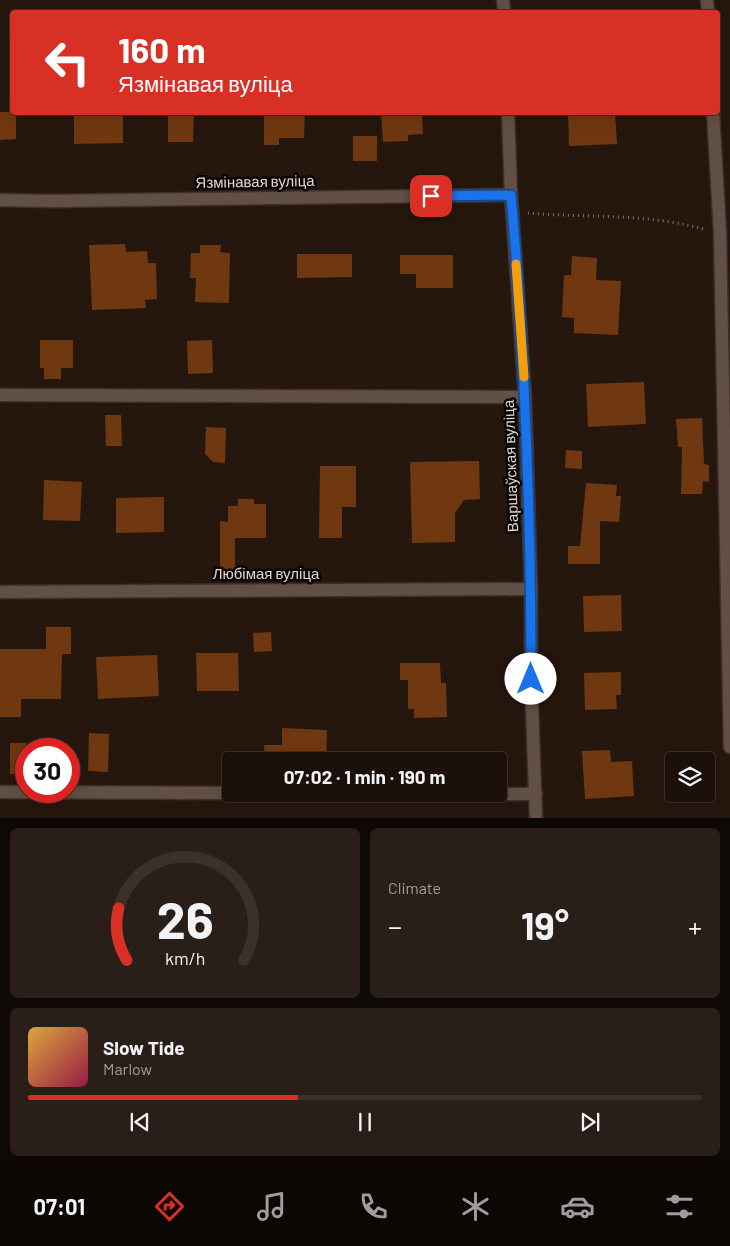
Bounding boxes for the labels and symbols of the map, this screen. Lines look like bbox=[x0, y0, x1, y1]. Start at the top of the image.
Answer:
street label: Язмінавая вуліца bbox=[195, 171, 315, 191]
pin bbox=[410, 175, 452, 217]
street label: Варшаўская вуліца bbox=[499, 399, 521, 532]
street label: Любімая вуліца bbox=[213, 564, 320, 582]
position arrow bbox=[504, 652, 556, 704]
speed limit sign: 30 bbox=[15, 738, 80, 803]

